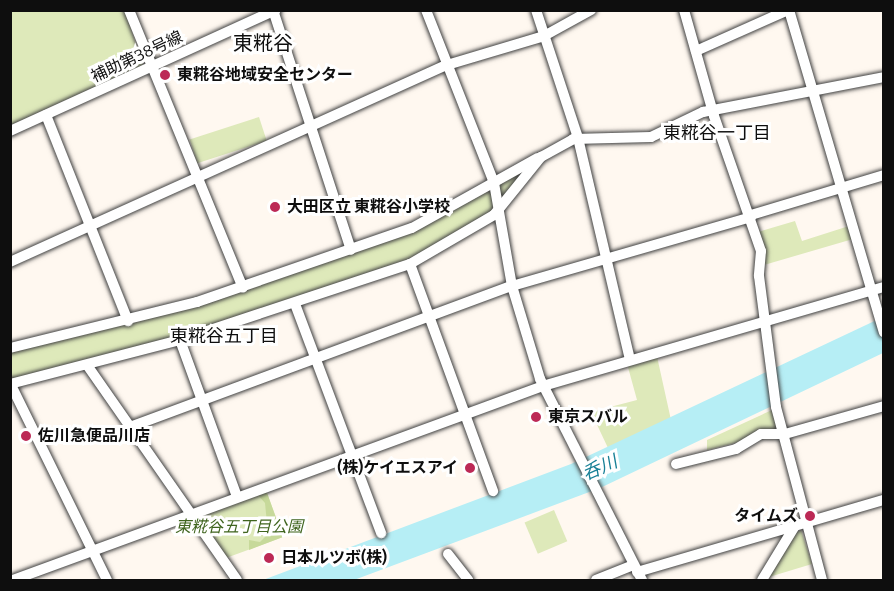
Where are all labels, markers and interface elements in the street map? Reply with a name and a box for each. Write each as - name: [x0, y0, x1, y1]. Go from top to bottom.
- street label: 補助第38号線: [88, 27, 186, 87]
- district label: 東糀谷: [233, 31, 293, 55]
- place label: 東糀谷地域安全センター: [177, 65, 353, 85]
- marker: 東糀谷地域安全センター: [158, 68, 172, 82]
- district label: 東糀谷一丁目: [663, 122, 771, 144]
- place label: 大田区立 東糀谷小学校: [287, 197, 450, 217]
- marker: 大田区立 東糀谷小学校: [268, 200, 282, 214]
- district label: 東糀谷五丁目: [170, 325, 278, 347]
- place label: 東京スバル: [548, 407, 628, 427]
- marker: 東京スバル: [529, 410, 543, 424]
- place label: 佐川急便品川店: [38, 426, 150, 446]
- marker: 佐川急便品川店: [19, 429, 33, 443]
- water label: 呑川: [579, 451, 621, 485]
- place label: (株)ケイエスアイ: [336, 458, 458, 478]
- marker: (株)ケイエスアイ: [463, 461, 477, 475]
- place label: タイムズ: [734, 506, 798, 526]
- marker: タイムズ: [803, 509, 817, 523]
- park label: 東糀谷五丁目公園: [175, 517, 303, 537]
- place label: 日本ルツボ(株): [281, 548, 387, 568]
- marker: 日本ルツボ(株): [262, 551, 276, 565]

